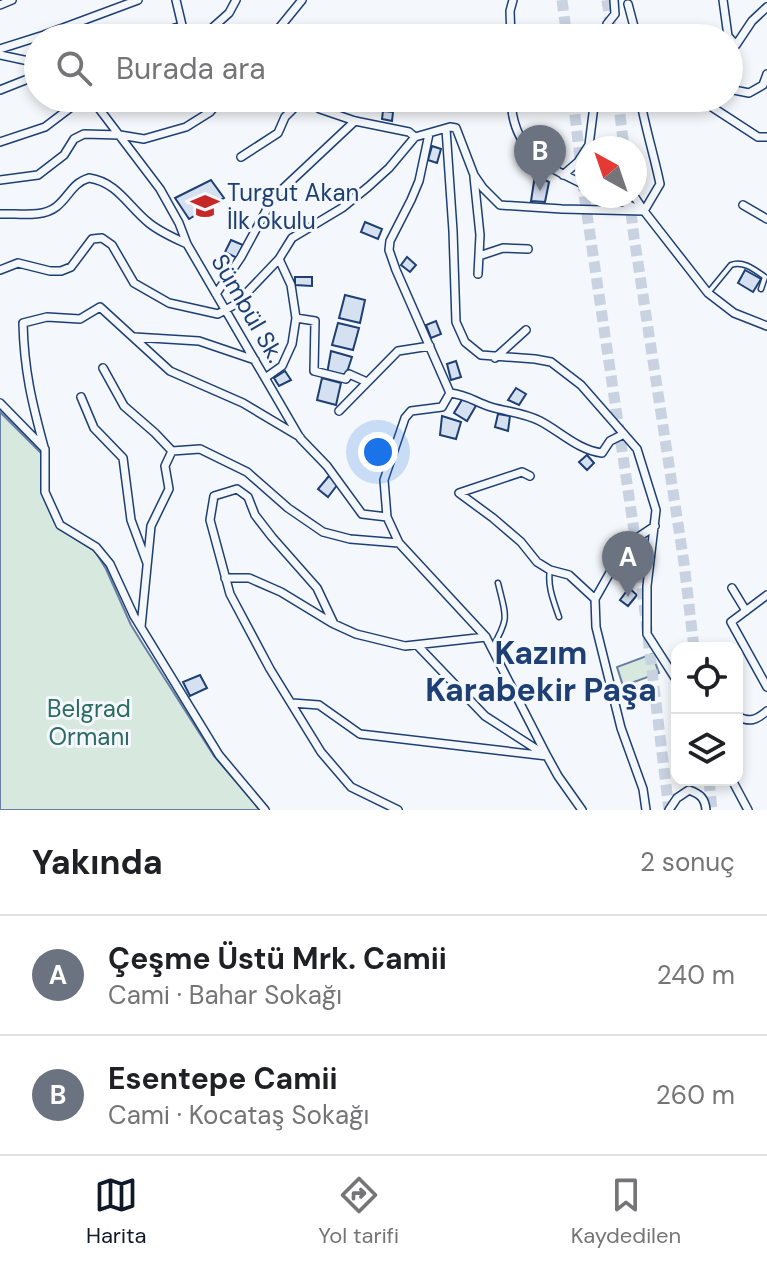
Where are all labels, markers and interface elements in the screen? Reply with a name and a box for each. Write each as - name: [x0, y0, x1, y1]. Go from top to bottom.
- search box: [24, 24, 743, 112]
- icon: search: [52, 46, 96, 90]
- text: Burada ara: [116, 49, 266, 88]
- pin: B: [514, 125, 566, 191]
- north arrow: [575, 136, 647, 208]
- place label: Turgut Akan İlk okulu: [227, 177, 359, 236]
- school or university icon: Turgut Akan İlk okulu: [190, 191, 220, 221]
- street label: Sümbül Sk.: [204, 248, 292, 368]
- your location: [358, 432, 398, 472]
- pin: A: [602, 531, 654, 597]
- district label: Kazım Karabekir Paşa: [425, 632, 657, 711]
- map controls: [671, 642, 743, 786]
- button: locate: [671, 642, 743, 714]
- park label: Belgrad Ormanı: [47, 693, 131, 752]
- button: layers: [671, 714, 743, 786]
- text: Yakında: [32, 840, 163, 885]
- text: 2 sonuç: [640, 845, 735, 879]
- text: Çeşme Üstü Mrk. Camii: [108, 939, 447, 978]
- text: A: [49, 958, 67, 992]
- text: 240 m: [657, 958, 735, 992]
- text: Cami · Bahar Sokağı: [108, 978, 342, 1012]
- text: Esentepe Camii: [108, 1059, 337, 1098]
- text: B: [50, 1078, 66, 1112]
- text: 260 m: [656, 1078, 735, 1112]
- text: Cami · Kocataş Sokağı: [108, 1098, 369, 1132]
- tab: Harita: [86, 1173, 147, 1250]
- tab: Yol tarifi: [318, 1173, 399, 1250]
- tab: Kaydedilen: [571, 1173, 681, 1250]

